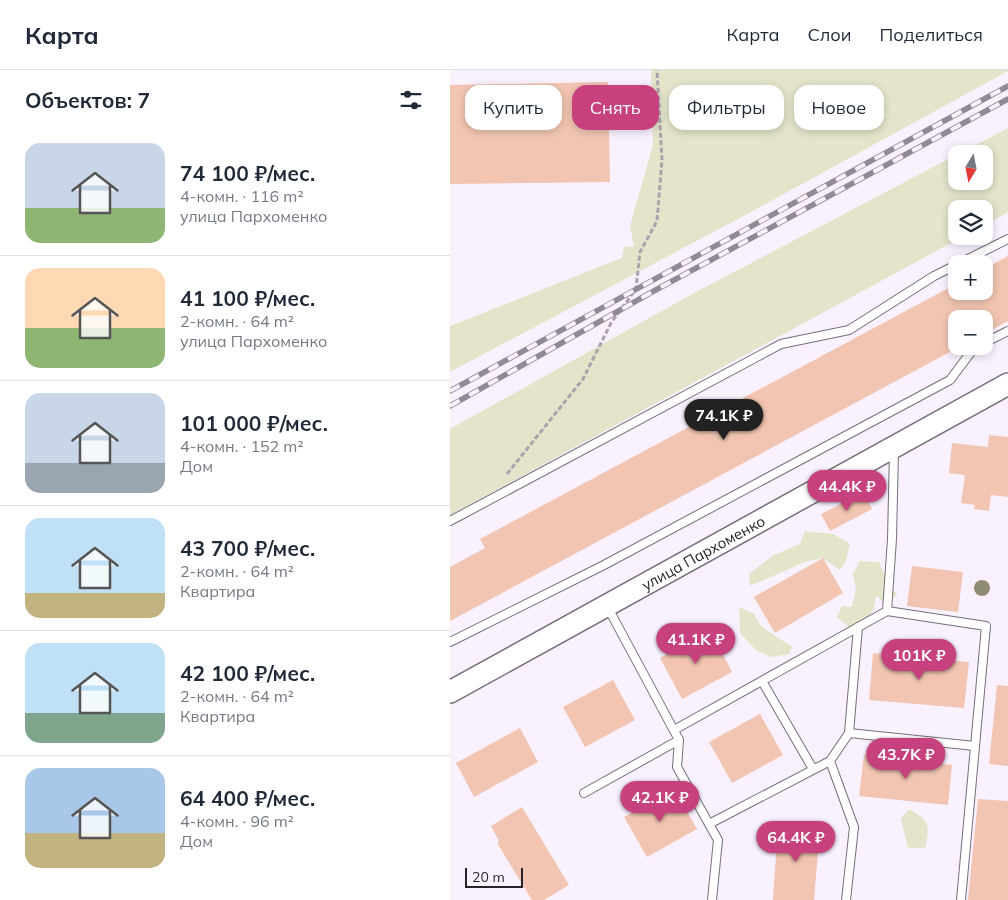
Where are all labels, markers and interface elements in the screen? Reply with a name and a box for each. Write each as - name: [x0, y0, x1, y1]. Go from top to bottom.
- text: Карта: [25, 20, 99, 50]
- text: Карта: [727, 23, 779, 46]
- text: Слои: [807, 23, 852, 46]
- text: Поделиться: [880, 23, 983, 46]
- chip: Купить: [465, 85, 562, 130]
- chip: Снять: [572, 85, 659, 130]
- chip: Фильтры: [669, 85, 784, 130]
- chip: Новое: [794, 85, 884, 130]
- icon: filters: [397, 86, 425, 114]
- text: Объектов: 7: [25, 87, 150, 113]
- north arrow: [948, 145, 992, 190]
- map controls: [948, 145, 993, 355]
- text: 74 100 ₽/мес.: [180, 160, 315, 186]
- icon: home: [65, 163, 125, 223]
- text: 4-комн. · 116 m²: [180, 186, 304, 206]
- button: layers: [948, 200, 993, 245]
- text: улица Пархоменко: [180, 206, 327, 226]
- button: +: [948, 255, 993, 300]
- text: 41 100 ₽/мес.: [180, 285, 315, 311]
- icon: home: [65, 288, 125, 348]
- button: −: [948, 310, 993, 355]
- text: 2-комн. · 64 m²: [180, 311, 294, 331]
- text: улица Пархоменко: [180, 331, 327, 351]
- pin: 74.1K ₽: [678, 398, 770, 441]
- text: 74.1K ₽: [695, 405, 753, 425]
- text: 101 000 ₽/мес.: [180, 410, 328, 436]
- icon: home: [65, 413, 125, 473]
- text: 4-комн. · 152 m²: [180, 436, 304, 456]
- text: Дом: [180, 456, 213, 476]
- pin: 44.4K ₽: [801, 470, 893, 512]
- text: 44.4K ₽: [818, 476, 876, 496]
- street label: улица Пархоменко: [638, 511, 768, 594]
- text: 43 700 ₽/мес.: [180, 535, 315, 561]
- icon: home: [65, 538, 125, 598]
- text: 2-комн. · 64 m²: [180, 561, 294, 581]
- text: Квартира: [180, 581, 255, 601]
- pin: 41.1K ₽: [650, 622, 742, 665]
- text: 41.1K ₽: [667, 629, 725, 649]
- pin: 101K ₽: [878, 638, 960, 681]
- text: 101K ₽: [892, 645, 946, 665]
- text: 42 100 ₽/мес.: [180, 660, 315, 686]
- icon: home: [65, 663, 125, 723]
- text: 2-комн. · 64 m²: [180, 686, 294, 706]
- text: Квартира: [180, 706, 255, 726]
- pin: 43.7K ₽: [860, 738, 952, 780]
- text: 43.7K ₽: [877, 744, 935, 764]
- pin: 42.1K ₽: [614, 780, 706, 823]
- text: 64 400 ₽/мес.: [180, 785, 315, 811]
- text: 42.1K ₽: [631, 787, 689, 807]
- icon: home: [65, 788, 125, 848]
- text: 4-комн. · 96 m²: [180, 811, 294, 831]
- pin: 64.4K ₽: [750, 820, 842, 863]
- text: 64.4K ₽: [767, 827, 825, 847]
- text: Дом: [180, 831, 213, 851]
- scale bar: [465, 865, 522, 888]
- text: 20 m: [472, 868, 505, 886]

